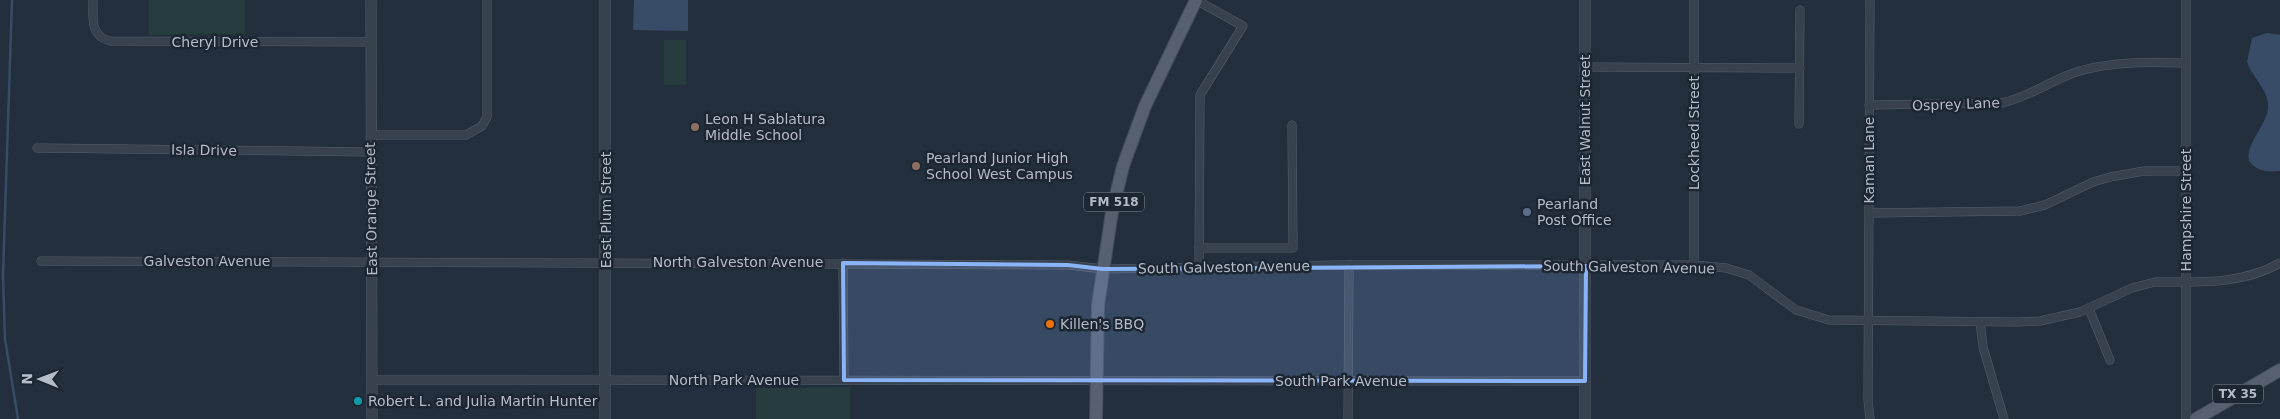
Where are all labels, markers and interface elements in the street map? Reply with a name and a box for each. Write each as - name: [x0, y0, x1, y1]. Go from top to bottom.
- street label: Cheryl Drive: [172, 34, 258, 50]
- street label: East Walnut Street: [1577, 54, 1593, 185]
- street label: Lockheed Street: [1686, 76, 1702, 190]
- street label: Osprey Lane: [1912, 94, 2000, 114]
- place label: Leon H Sablatura Middle School: [705, 111, 826, 143]
- street label: Kaman Lane: [1861, 117, 1877, 203]
- marker: Leon H Sablatura Middle School: [689, 121, 701, 133]
- street label: Isla Drive: [171, 141, 237, 159]
- street label: East Orange Street: [362, 142, 380, 276]
- street label: Hampshire Street: [2178, 148, 2194, 271]
- place label: Pearland Junior High School West Campus: [926, 150, 1073, 182]
- street label: East Plum Street: [598, 151, 614, 268]
- marker: Pearland Junior High School West Campus: [910, 160, 922, 172]
- road number: FM 518: [1084, 192, 1144, 212]
- place label: Pearland Post Office: [1537, 196, 1612, 228]
- marker: Pearland Post Office: [1521, 206, 1533, 218]
- street label: Galveston Avenue: [144, 253, 270, 269]
- street label: North Galveston Avenue: [653, 254, 823, 270]
- street label: South Galveston Avenue: [1138, 257, 1310, 277]
- street label: South Galveston Avenue: [1543, 257, 1715, 277]
- place label: Killen's BBQ: [1060, 316, 1144, 332]
- marker: Killen's BBQ: [1044, 318, 1056, 330]
- north arrow: [15, 354, 65, 404]
- street label: North Park Avenue: [669, 372, 799, 388]
- text: N: [19, 373, 35, 385]
- street label: South Park Avenue: [1275, 373, 1407, 389]
- road number: TX 35: [2213, 384, 2263, 404]
- place label: Robert L. and Julia Martin Hunter: [368, 393, 598, 409]
- marker: Robert L. and Julia Martin Hunter: [352, 395, 364, 407]

